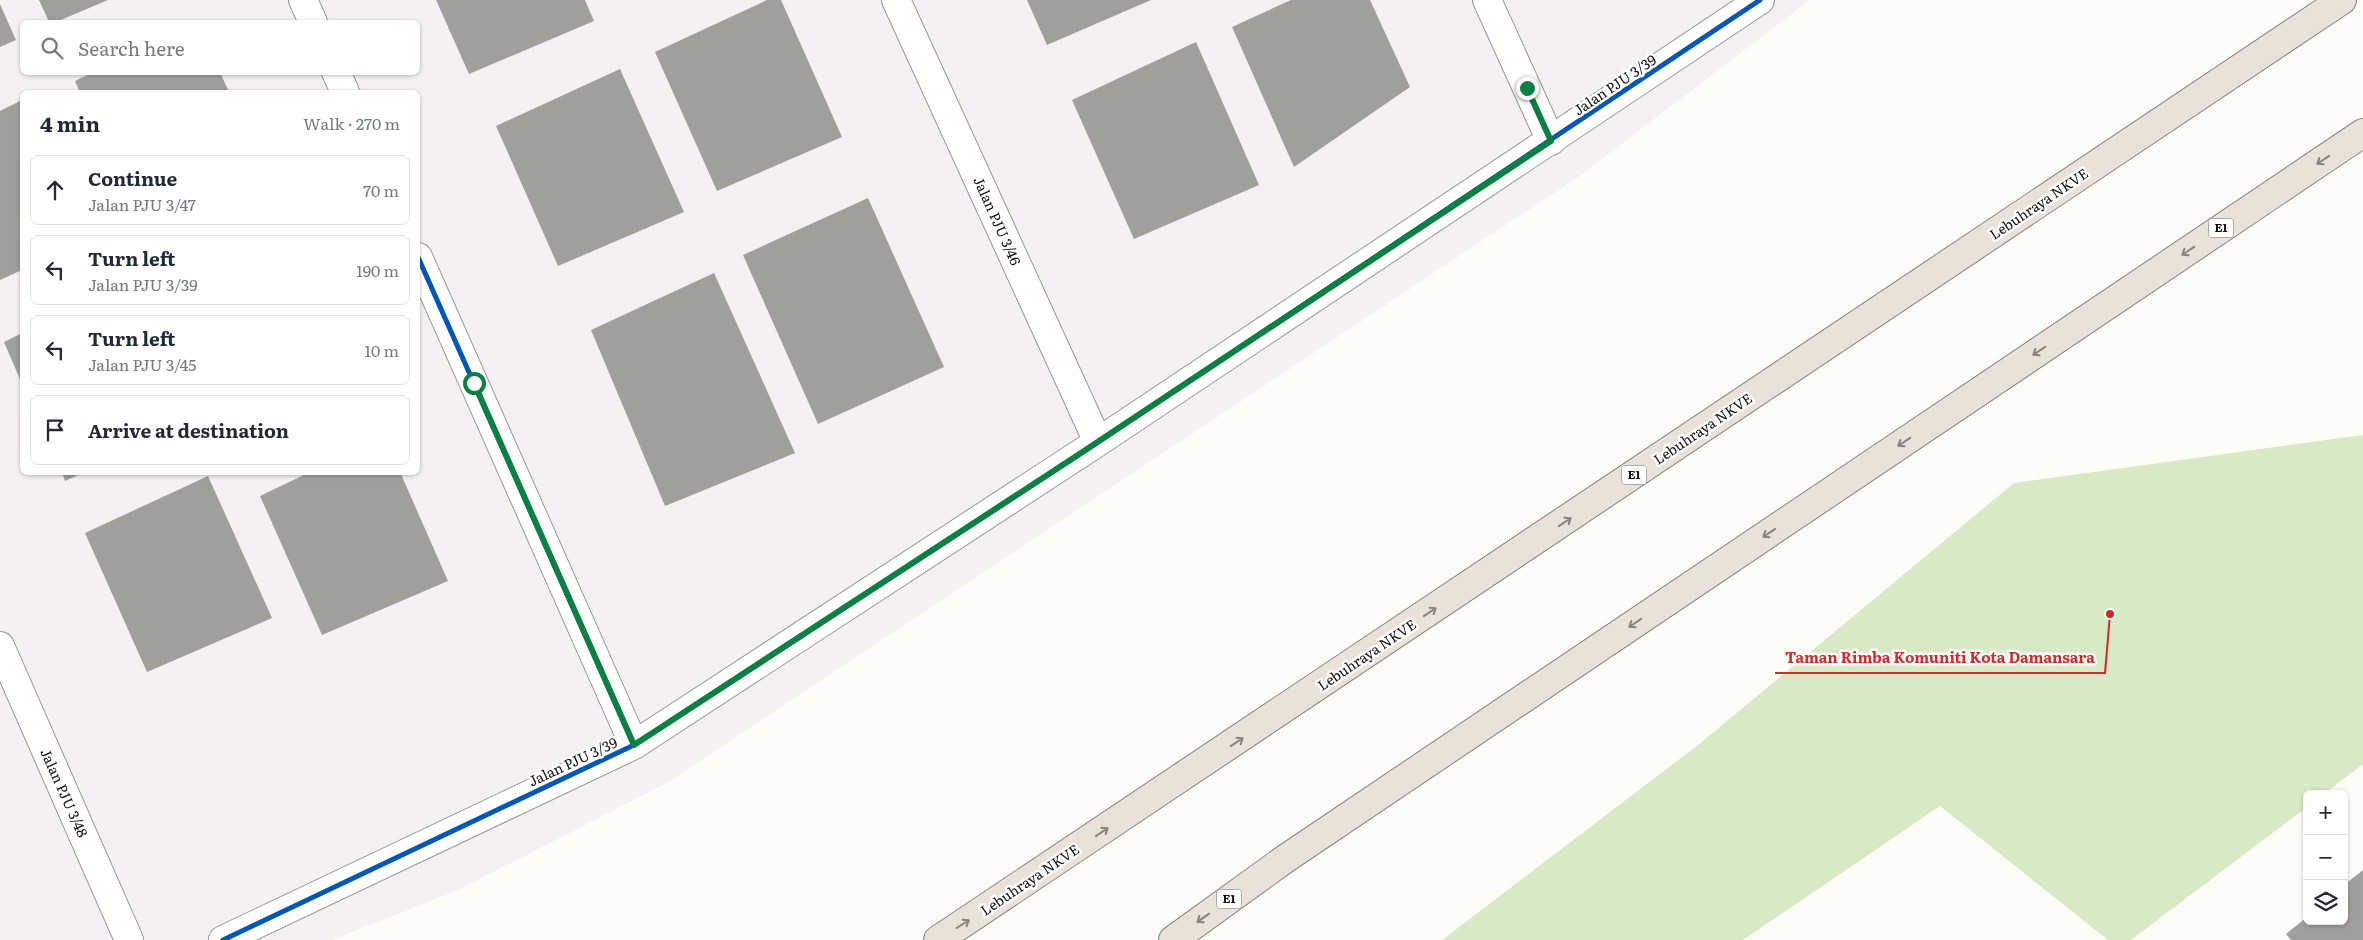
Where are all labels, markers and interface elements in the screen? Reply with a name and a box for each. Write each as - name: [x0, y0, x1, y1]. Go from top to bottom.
- search box: [20, 20, 420, 75]
- icon: search: [38, 34, 66, 62]
- text: Search here: [78, 34, 185, 62]
- street label: Jalan PJU 3/39: [1569, 49, 1660, 119]
- route end: [1516, 77, 1539, 100]
- text: 4 min: [40, 107, 100, 138]
- text: Walk · 270 m: [303, 111, 400, 135]
- one-way arrow: [2316, 155, 2330, 165]
- street label: Lebuhraya NKVE: [1985, 163, 2092, 244]
- text: Continue: [88, 164, 177, 192]
- street label: Jalan PJU 3/46: [969, 173, 1027, 269]
- icon: ahead: [41, 176, 69, 204]
- text: 70 m: [363, 178, 399, 202]
- text: Jalan PJU 3/47: [88, 192, 196, 216]
- road number: E1: [2208, 218, 2234, 238]
- text: Turn left: [88, 244, 175, 272]
- one-way arrow: [2181, 246, 2195, 256]
- icon: left: [41, 256, 69, 284]
- text: 190 m: [356, 258, 399, 282]
- text: Jalan PJU 3/39: [88, 272, 198, 296]
- text: Turn left: [88, 324, 175, 352]
- icon: left: [41, 336, 69, 364]
- text: 10 m: [365, 338, 399, 362]
- one-way arrow: [2032, 346, 2046, 356]
- text: Jalan PJU 3/45: [88, 352, 196, 376]
- route start: [463, 372, 486, 395]
- street label: Lebuhraya NKVE: [1649, 388, 1756, 469]
- icon: arrive: [41, 416, 69, 444]
- text: Arrive at destination: [88, 416, 289, 444]
- one-way arrow: [1897, 437, 1911, 447]
- road number: E1: [1622, 466, 1646, 484]
- one-way arrow: [1558, 517, 1572, 527]
- one-way arrow: [1763, 528, 1777, 538]
- one-way arrow: [1423, 607, 1437, 617]
- street label: Lebuhraya NKVE: [1313, 614, 1420, 695]
- one-way arrow: [1628, 618, 1642, 628]
- callout: Taman Rimba Komuniti Kota Damansara: [1775, 643, 2105, 673]
- text: Taman Rimba Komuniti Kota Damansara: [1785, 645, 2095, 668]
- street label: Jalan PJU 3/39: [525, 732, 620, 790]
- one-way arrow: [1230, 736, 1244, 747]
- street label: Jalan PJU 3/48: [36, 745, 94, 840]
- map controls: [2303, 790, 2348, 925]
- button: +: [2303, 790, 2348, 835]
- one-way arrow: [1095, 827, 1109, 837]
- button: −: [2303, 835, 2348, 880]
- street label: Lebuhraya NKVE: [976, 839, 1083, 920]
- button: layers: [2303, 880, 2348, 925]
- road number: E1: [1216, 890, 1242, 909]
- one-way arrow: [1196, 913, 1210, 923]
- one-way arrow: [956, 919, 970, 929]

